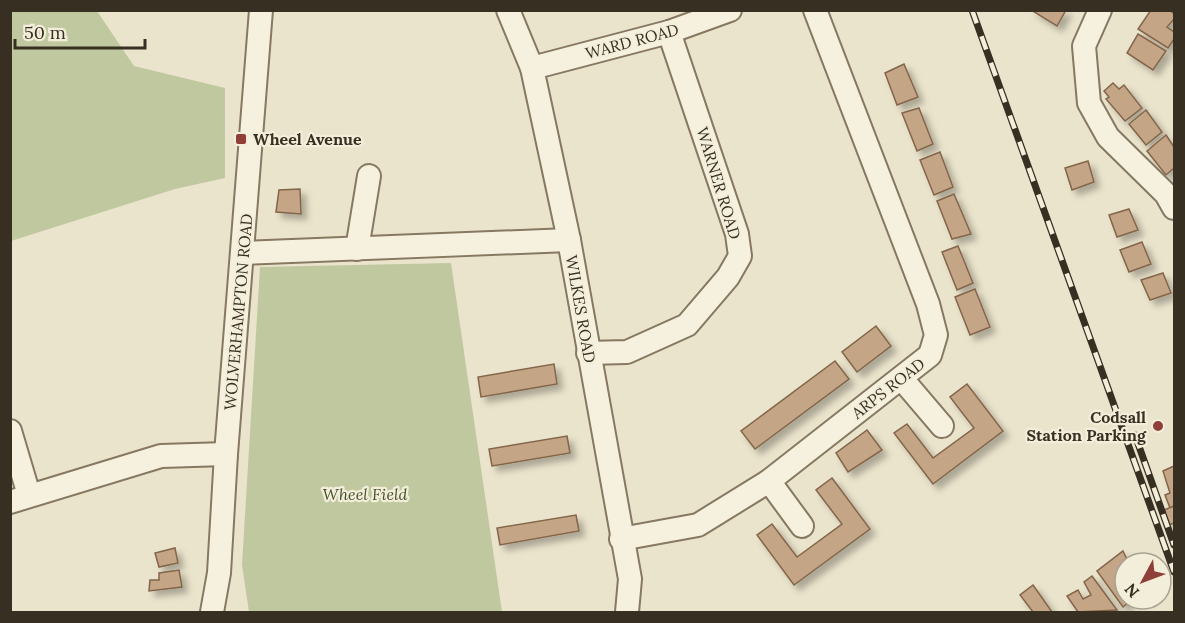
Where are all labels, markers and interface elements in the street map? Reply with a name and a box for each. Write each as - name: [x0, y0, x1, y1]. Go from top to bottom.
- scale bar: [15, 12, 146, 50]
- street label: WARD ROAD: [583, 19, 681, 63]
- text: 50 m: [24, 21, 66, 44]
- street label: WARNER ROAD: [692, 125, 746, 242]
- place label: Wheel Avenue: [253, 129, 362, 149]
- marker: Wheel Avenue: [234, 132, 248, 146]
- street label: WOLVERHAMPTON ROAD: [219, 213, 257, 411]
- street label: WILKES ROAD: [562, 254, 600, 365]
- street label: ARPS ROAD: [847, 353, 929, 423]
- place label: Codsall Station Parking: [1026, 407, 1147, 445]
- marker: Codsall Station Parking: [1151, 419, 1165, 433]
- park label: Wheel Field: [323, 484, 408, 504]
- north arrow: [1113, 551, 1173, 611]
- text: N: [1120, 580, 1143, 602]

